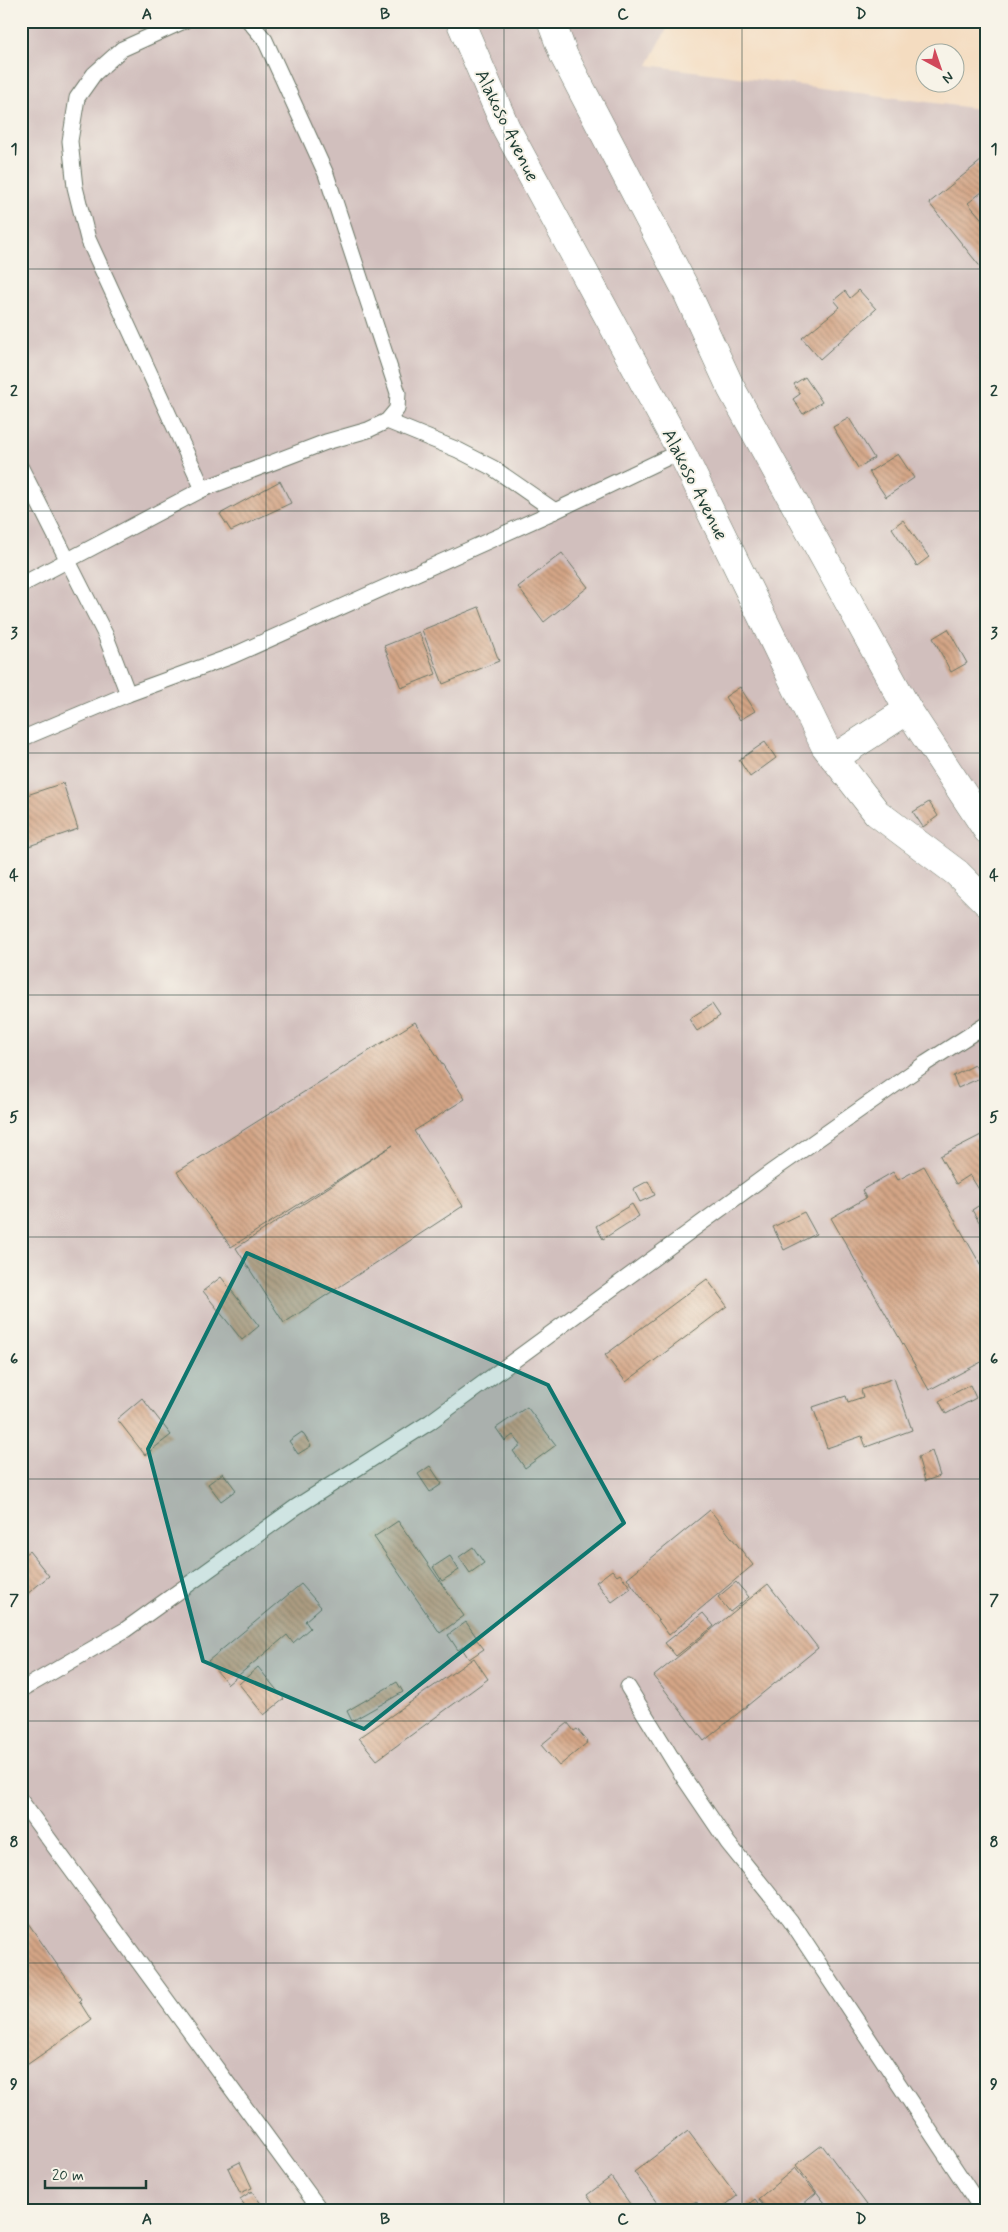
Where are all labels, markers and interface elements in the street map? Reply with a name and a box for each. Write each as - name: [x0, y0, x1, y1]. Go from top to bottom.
- text: A: [142, 4, 152, 25]
- text: B: [380, 4, 390, 25]
- text: C: [617, 4, 629, 25]
- text: D: [855, 4, 867, 25]
- north arrow: [916, 42, 966, 92]
- street label: Alakoso Avenue: [469, 65, 545, 186]
- text: N: [938, 67, 957, 87]
- text: 1: [10, 139, 18, 160]
- text: 1: [990, 139, 998, 160]
- text: 2: [10, 381, 18, 402]
- text: 2: [990, 381, 998, 402]
- street label: Alakoso Avenue: [656, 425, 733, 545]
- text: 3: [10, 623, 18, 644]
- text: 3: [990, 623, 998, 644]
- text: 4: [9, 865, 19, 886]
- text: 4: [989, 865, 999, 886]
- text: 5: [9, 1107, 19, 1128]
- text: 5: [989, 1107, 999, 1128]
- text: 6: [10, 1349, 18, 1370]
- text: 6: [990, 1349, 998, 1370]
- text: 7: [9, 1590, 19, 1611]
- text: 7: [989, 1590, 999, 1611]
- text: 8: [9, 1832, 19, 1853]
- text: 8: [989, 1832, 999, 1853]
- text: 9: [10, 2074, 18, 2095]
- text: 9: [990, 2074, 998, 2095]
- scale bar: [45, 2157, 146, 2189]
- text: 20 m: [52, 2166, 84, 2186]
- text: A: [142, 2209, 152, 2230]
- text: B: [380, 2209, 390, 2230]
- text: C: [617, 2209, 629, 2230]
- text: D: [855, 2209, 867, 2230]

